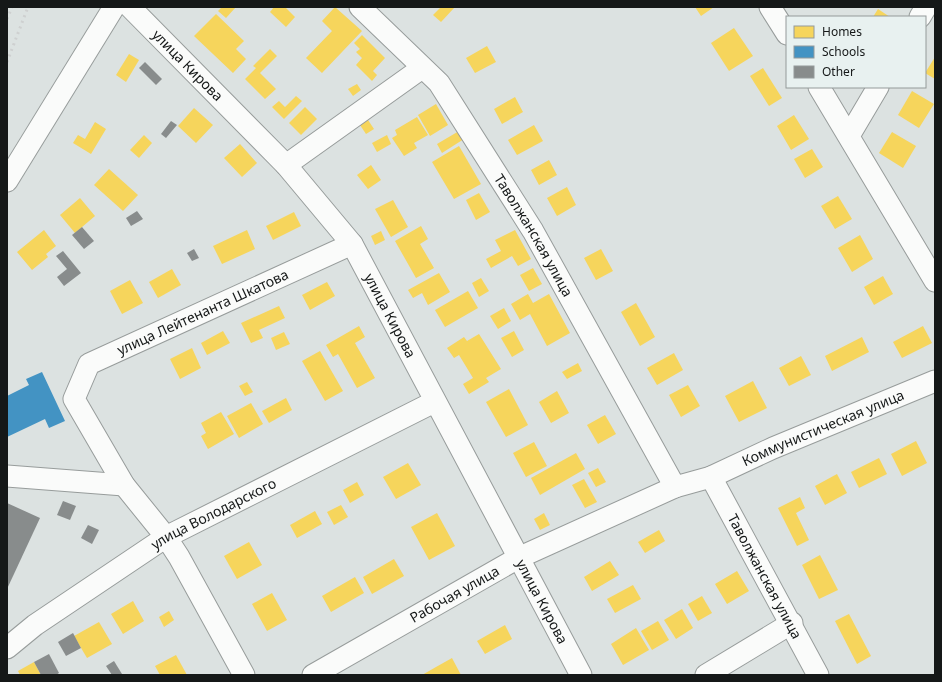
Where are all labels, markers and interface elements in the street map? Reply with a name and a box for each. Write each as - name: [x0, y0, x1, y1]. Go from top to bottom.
- legend: [786, 16, 926, 88]
- text: Homes: [822, 23, 862, 40]
- street label: улица Кирова: [148, 25, 228, 105]
- text: Schools: [822, 43, 865, 60]
- text: Other: [822, 63, 855, 80]
- street label: Таволжанская улица: [490, 170, 578, 300]
- street label: улица Лейтенанта Шкатова: [114, 264, 291, 359]
- street label: улица Кирова: [360, 270, 421, 361]
- street label: Коммунистическая улица: [739, 385, 907, 470]
- street label: улица Володарского: [147, 473, 279, 554]
- street label: Таволжанская улица: [724, 510, 807, 642]
- street label: улица Кирова: [512, 556, 573, 647]
- street label: Рабочая улица: [406, 561, 502, 627]

